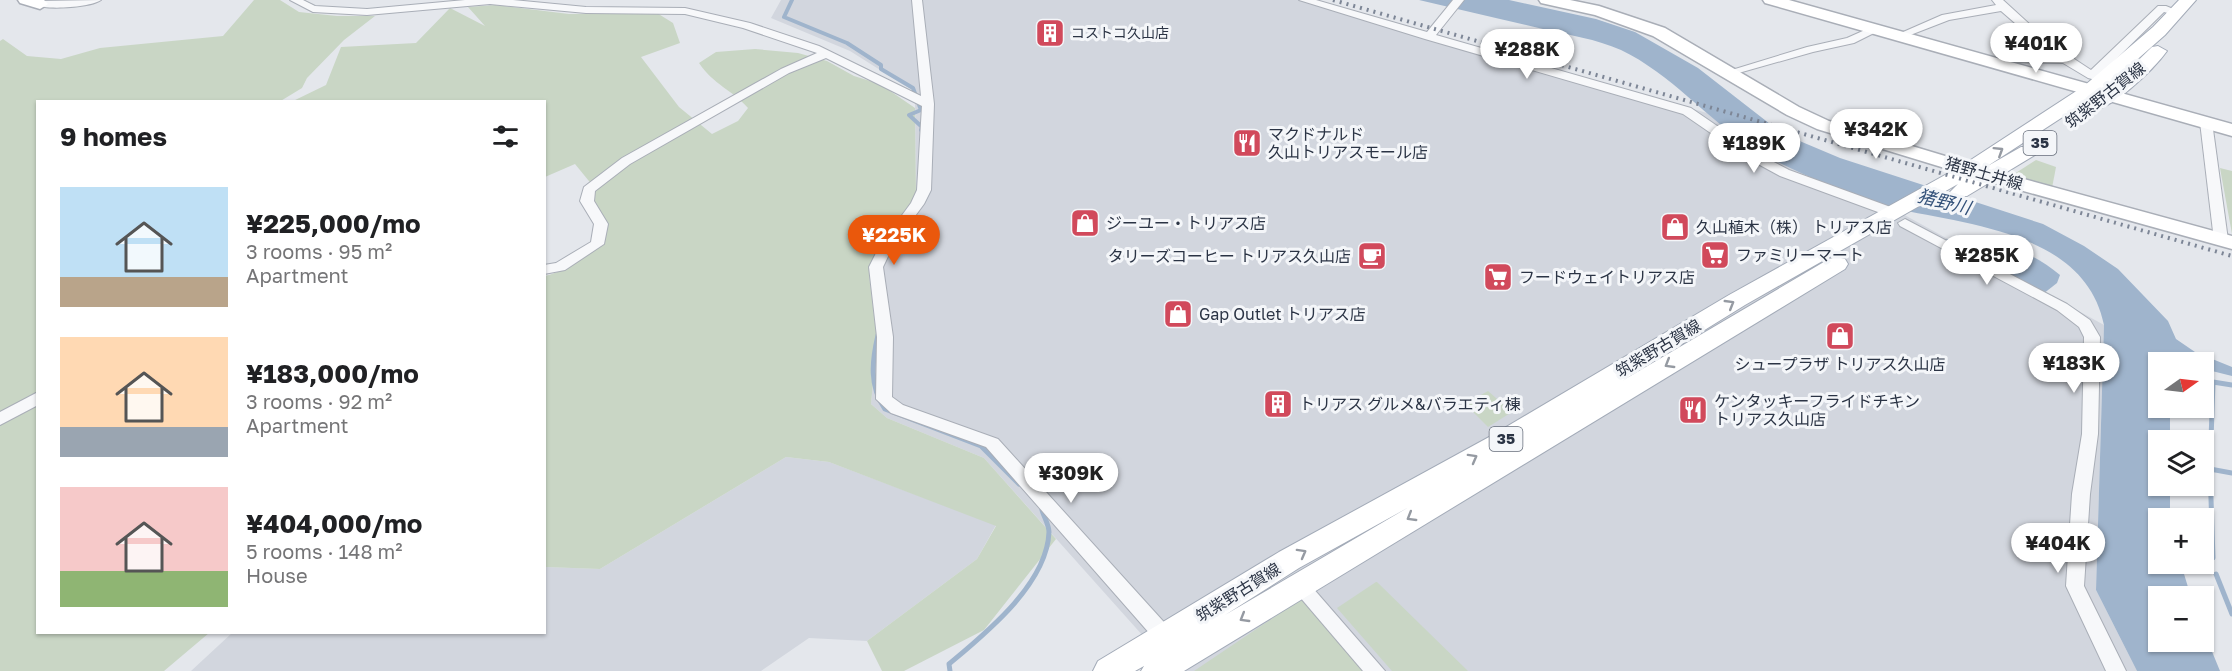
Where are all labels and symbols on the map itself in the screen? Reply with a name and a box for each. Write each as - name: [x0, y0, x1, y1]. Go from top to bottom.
- building icon: コストコ久山店: [1034, 17, 1066, 49]
- pin: ¥401K: [1994, 23, 2078, 74]
- place label: コストコ久山店: [1071, 24, 1169, 41]
- pin: ¥288K: [1485, 29, 1569, 80]
- street label: 筑紫野古賀線: [2061, 58, 2149, 132]
- pin: ¥342K: [1834, 109, 1918, 160]
- pin: ¥189K: [1712, 123, 1796, 174]
- place label: マクドナルド 久山トリアスモール店: [1268, 124, 1428, 162]
- restaurant icon: マクドナルド 久山トリアスモール店: [1231, 127, 1263, 159]
- road number: 35: [2024, 131, 2056, 155]
- one-way arrow: [1993, 146, 2003, 158]
- street label: 猪野土井線: [1943, 152, 2025, 194]
- water label: 猪野川: [1915, 184, 1975, 219]
- shop icon: ジーユー・トリアス店: [1069, 207, 1101, 239]
- shop icon: 久山植木（株） トリアス店: [1659, 211, 1691, 243]
- place label: ジーユー・トリアス店: [1106, 213, 1266, 233]
- pin: ¥225K: [852, 215, 936, 266]
- place label: 久山植木（株） トリアス店: [1696, 217, 1892, 237]
- pin: ¥285K: [1945, 235, 2029, 286]
- supermarket icon: ファミリーマート: [1699, 239, 1731, 271]
- cafe icon: タリーズコーヒー トリアス久山店: [1356, 240, 1388, 272]
- place label: ファミリーマート: [1736, 245, 1864, 265]
- place label: タリーズコーヒー トリアス久山店: [1108, 246, 1351, 266]
- supermarket icon: フードウェイトリアス店: [1482, 261, 1514, 293]
- place label: フードウェイトリアス店: [1519, 267, 1695, 287]
- shop icon: Gap Outlet トリアス店: [1162, 298, 1194, 330]
- one-way arrow: [1724, 300, 1734, 312]
- place label: Gap Outlet トリアス店: [1199, 304, 1366, 324]
- street label: 筑紫野古賀線: [1612, 315, 1704, 381]
- shop icon: シュープラザ トリアス久山店: [1824, 320, 1856, 352]
- pin: ¥183K: [2032, 343, 2116, 394]
- north arrow: [2148, 352, 2214, 418]
- place label: シュープラザ トリアス久山店: [1734, 354, 1946, 374]
- one-way arrow: [1665, 357, 1675, 369]
- building icon: トリアス グルメ&バラエティ棟: [1262, 388, 1294, 420]
- place label: ケンタッキーフライドチキン トリアス久山店: [1714, 391, 1920, 429]
- place label: トリアス グルメ&バラエティ棟: [1299, 394, 1521, 414]
- restaurant icon: ケンタッキーフライドチキン トリアス久山店: [1677, 394, 1709, 426]
- road number: 35: [1490, 427, 1522, 451]
- pin: ¥309K: [1029, 453, 1113, 504]
- one-way arrow: [1466, 454, 1477, 465]
- one-way arrow: [1407, 510, 1417, 522]
- pin: ¥404K: [2016, 523, 2100, 574]
- one-way arrow: [1296, 549, 1306, 560]
- street label: 筑紫野古賀線: [1192, 558, 1284, 626]
- one-way arrow: [1240, 610, 1250, 622]

